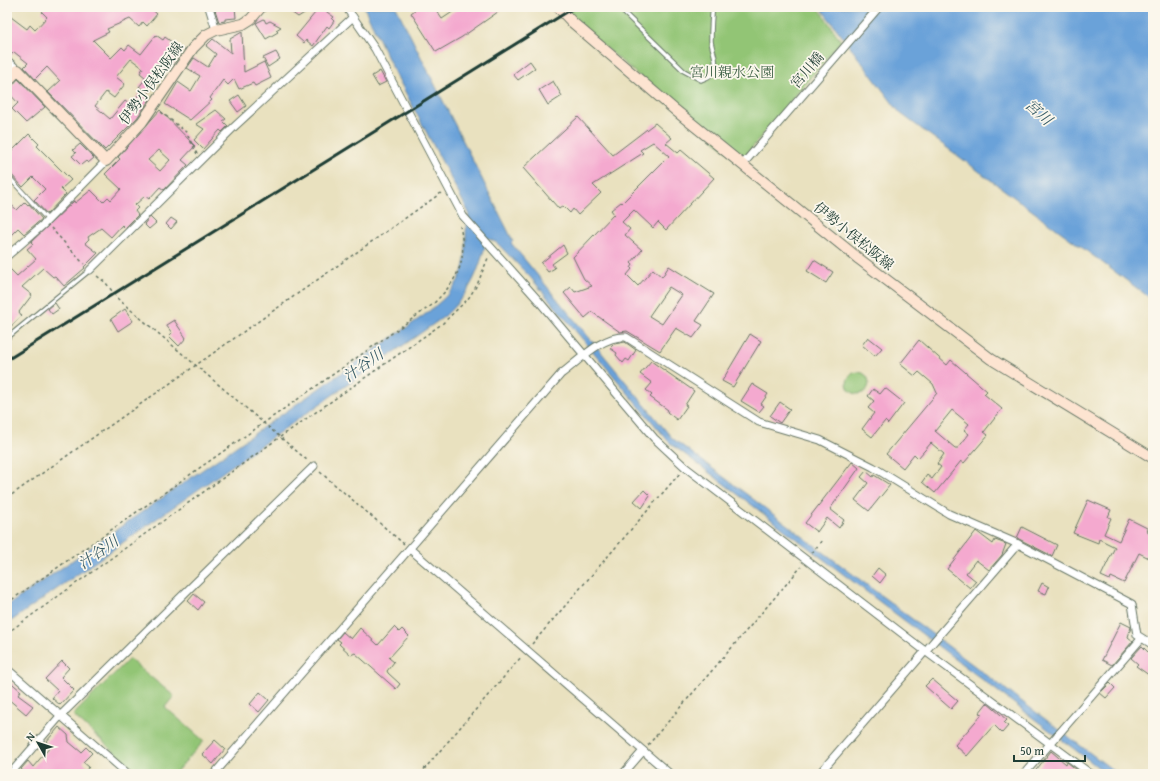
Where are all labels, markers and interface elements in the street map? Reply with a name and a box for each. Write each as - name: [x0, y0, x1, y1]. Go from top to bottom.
- street label: 伊勢小俣松阪線: [114, 37, 188, 129]
- street label: 宮川橋: [786, 48, 828, 92]
- park label: 宮川親水公園: [690, 62, 774, 82]
- water label: 宮川: [1021, 94, 1059, 131]
- street label: 伊勢小俣松阪線: [810, 197, 898, 275]
- water label: 汁谷川: [339, 342, 389, 387]
- water label: 汁谷川: [74, 529, 124, 574]
- north arrow: [18, 723, 58, 763]
- text: N: [22, 728, 39, 745]
- scale bar: [1014, 737, 1085, 763]
- text: 50 m: [1020, 742, 1044, 759]

